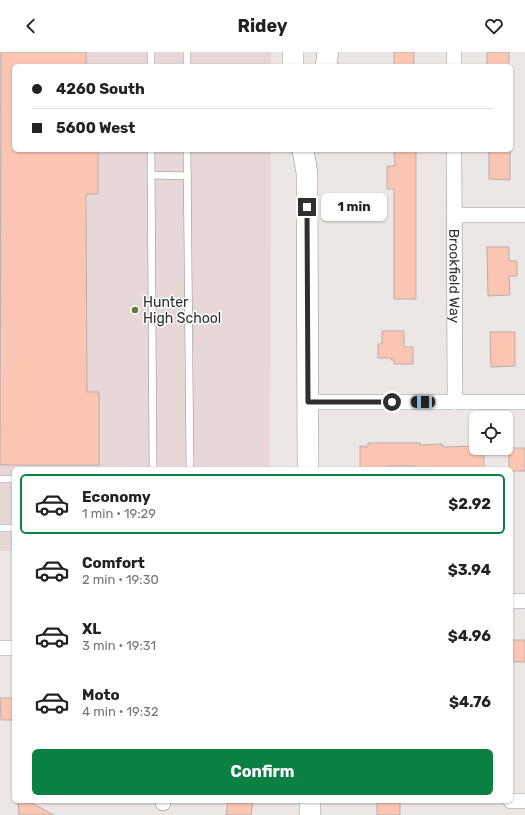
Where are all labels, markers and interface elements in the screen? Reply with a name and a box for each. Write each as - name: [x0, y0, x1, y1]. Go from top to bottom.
- icon: back: [20, 15, 42, 37]
- text: Ridey: [238, 15, 287, 37]
- icon: heart: [483, 15, 505, 37]
- text: 4260 South: [56, 80, 145, 98]
- text: 5600 West: [56, 119, 135, 137]
- callout: 1 min: [321, 193, 387, 221]
- route end: [298, 198, 316, 216]
- text: 1 min: [337, 199, 371, 214]
- street label: Brookfield Way: [446, 229, 463, 324]
- place label: Hunter High School: [143, 294, 221, 327]
- marker: Hunter High School: [130, 305, 140, 315]
- route start: [383, 393, 401, 411]
- car: [411, 396, 435, 408]
- map controls: [469, 411, 513, 455]
- button: locate: [469, 411, 513, 455]
- icon: car: [34, 486, 70, 522]
- text: Economy: [82, 488, 151, 506]
- text: $2.92: [448, 495, 491, 513]
- text: 1 min · 19:29: [82, 506, 156, 521]
- icon: car: [34, 552, 70, 588]
- text: Comfort: [82, 554, 145, 572]
- text: $3.94: [448, 561, 491, 579]
- text: 2 min · 19:30: [82, 572, 159, 587]
- icon: car: [34, 618, 70, 654]
- text: XL: [82, 620, 101, 638]
- text: $4.96: [448, 627, 491, 645]
- text: 3 min · 19:31: [82, 638, 156, 653]
- icon: car: [34, 684, 70, 720]
- text: Moto: [82, 686, 120, 704]
- text: $4.76: [449, 693, 491, 711]
- text: 4 min · 19:32: [82, 704, 159, 719]
- button: Confirm: [32, 749, 493, 795]

